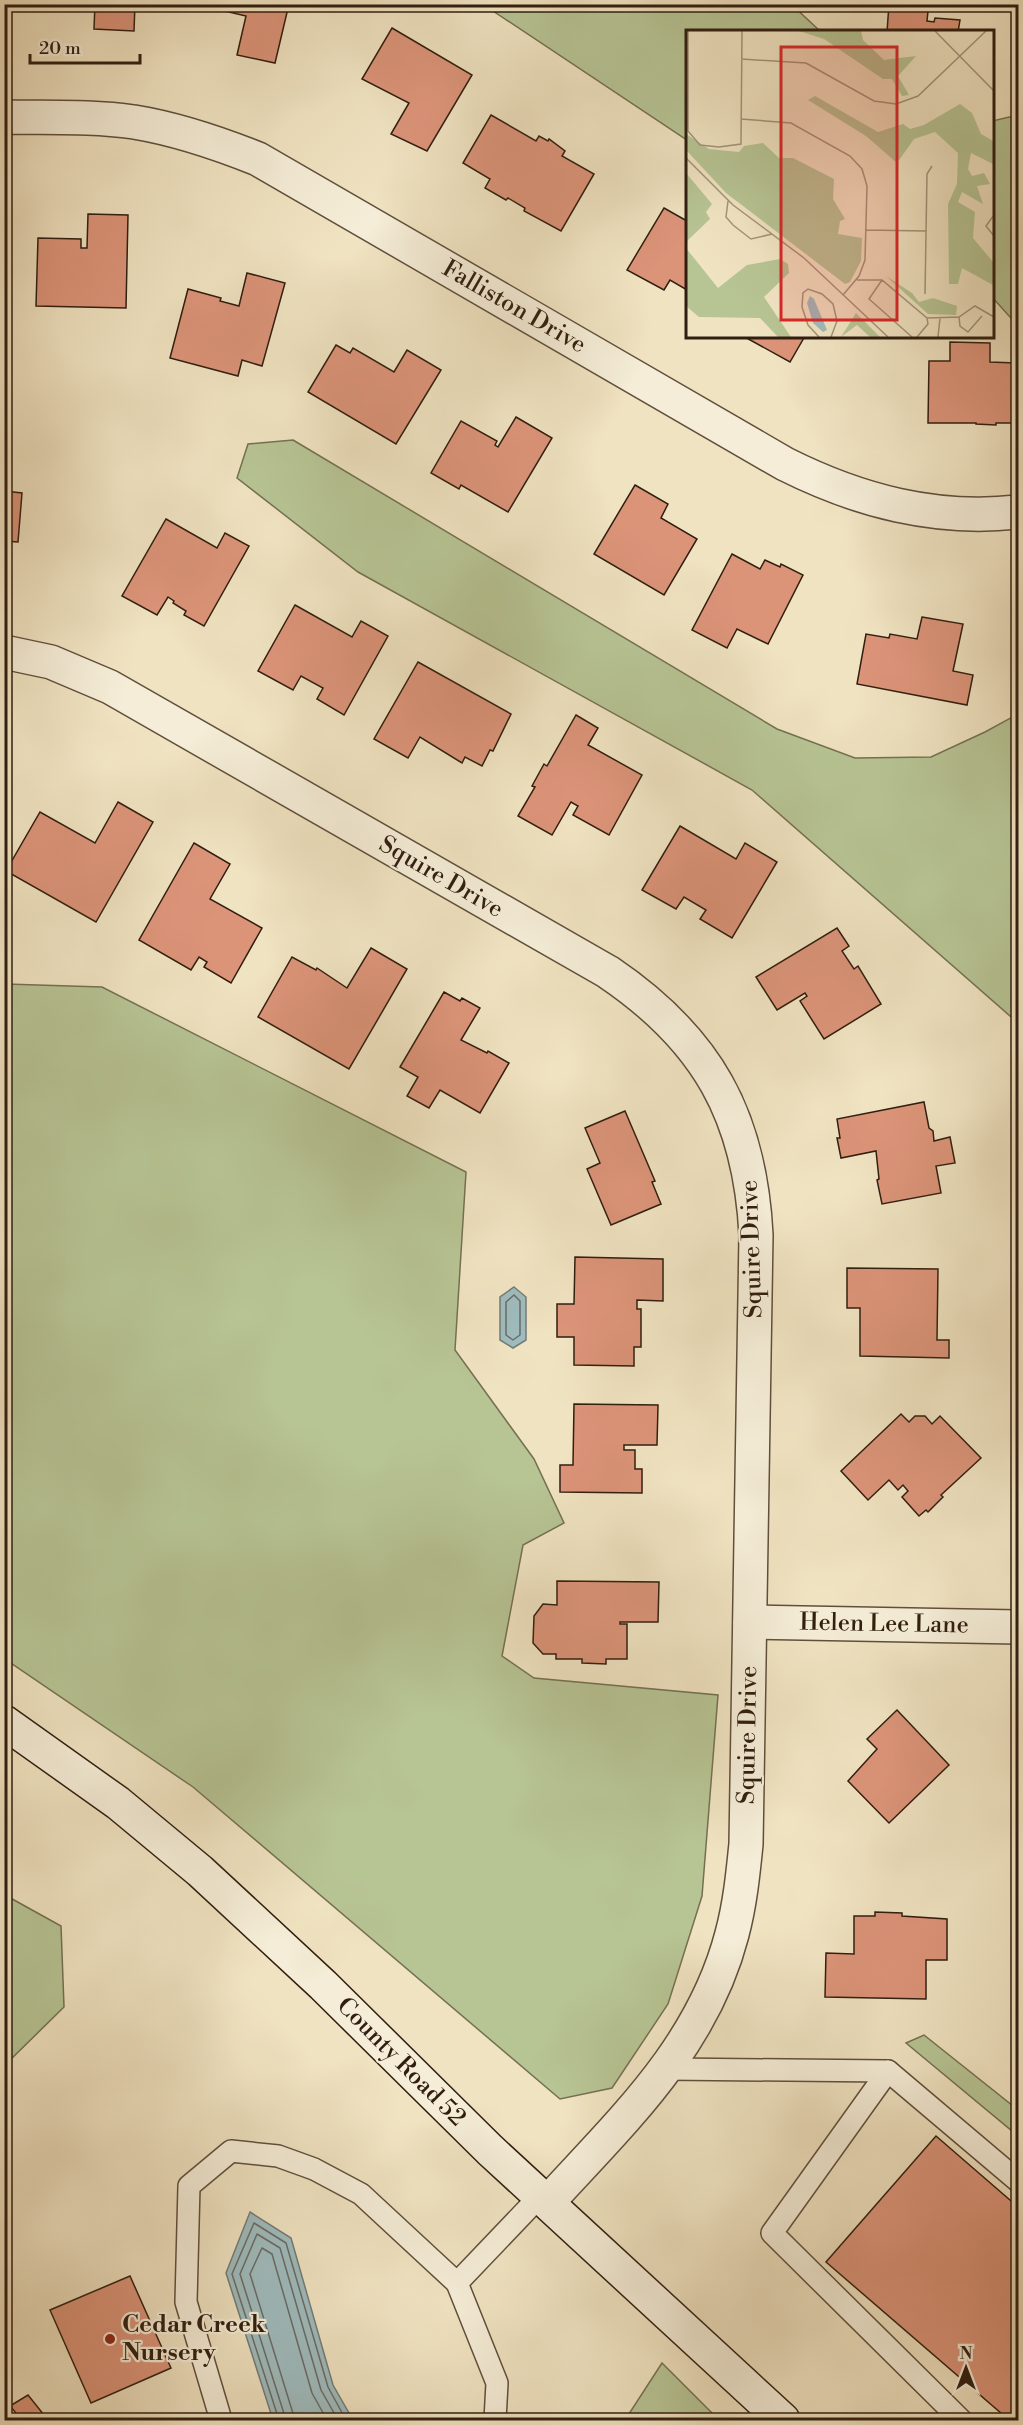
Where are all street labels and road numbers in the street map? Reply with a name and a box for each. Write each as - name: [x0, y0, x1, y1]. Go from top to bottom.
- street label: Falliston Drive: [437, 254, 591, 360]
- street label: Squire Drive: [374, 829, 508, 925]
- street label: Squire Drive: [735, 1179, 769, 1319]
- street label: Helen Lee Lane: [799, 1608, 969, 1640]
- street label: Squire Drive: [732, 1665, 764, 1805]
- street label: County Road 52: [330, 1991, 472, 2133]

